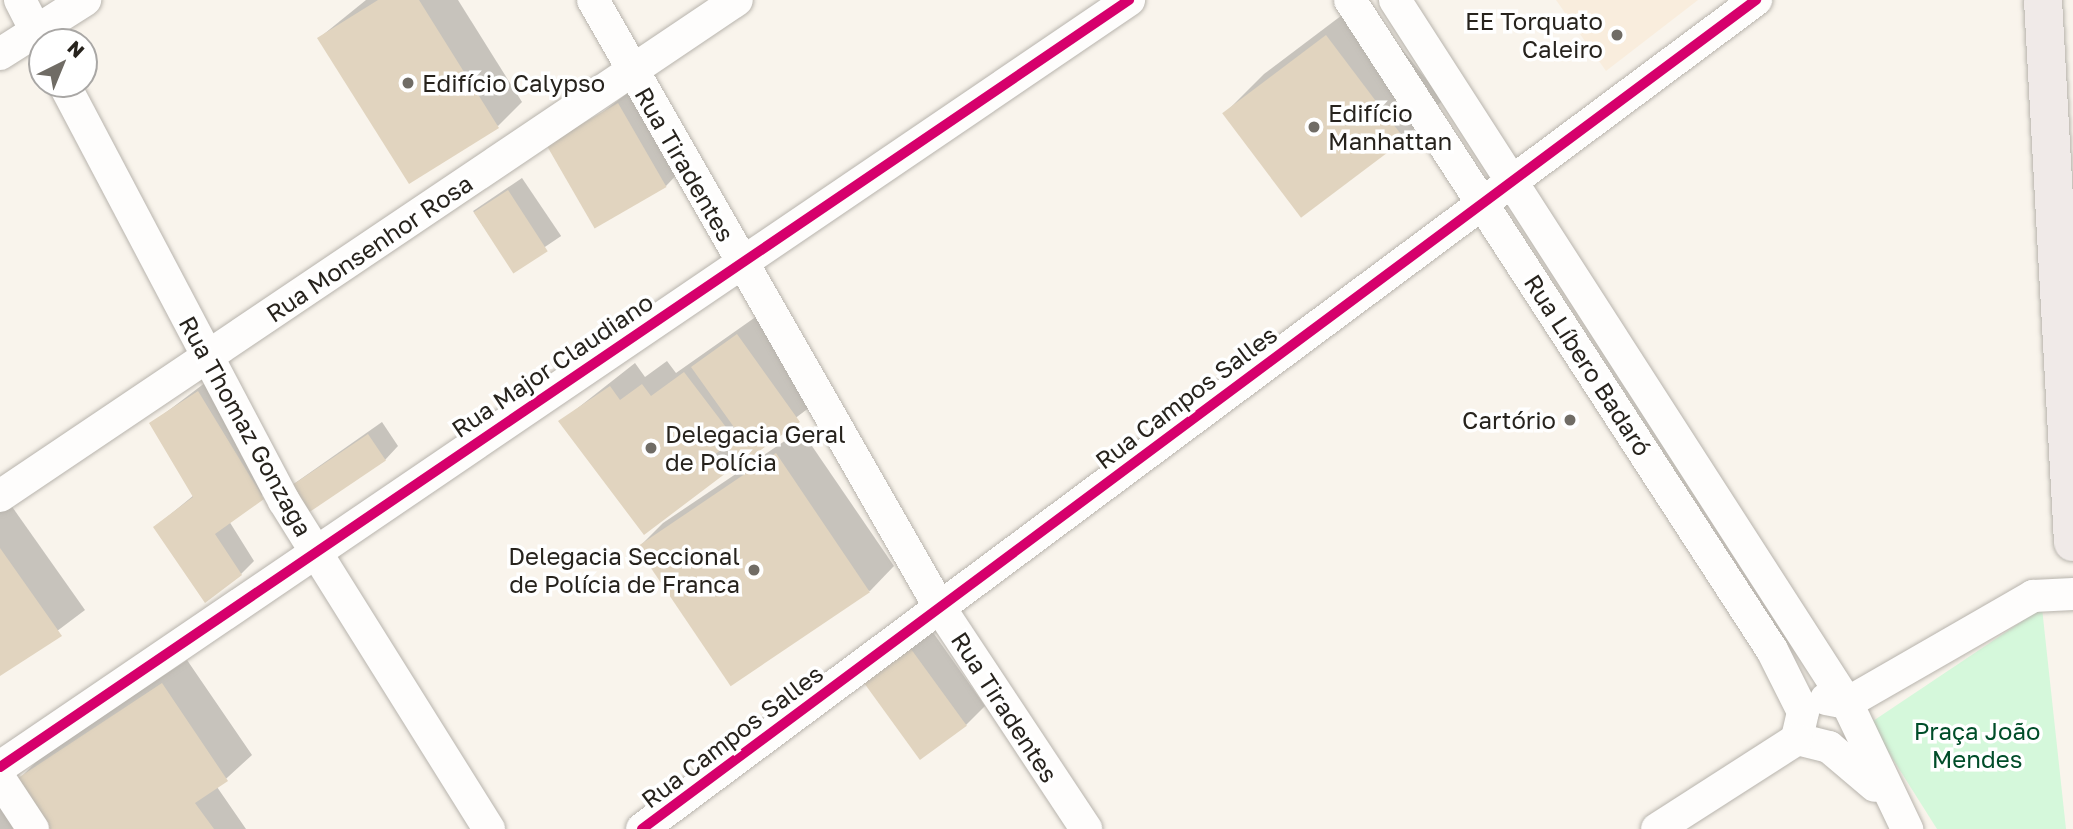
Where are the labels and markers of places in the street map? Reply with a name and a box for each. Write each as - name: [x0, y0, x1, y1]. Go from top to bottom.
- place label: EE Torquato Caleiro: [1465, 7, 1603, 63]
- marker: EE Torquato Caleiro: [1609, 27, 1625, 43]
- place label: Edifício Calypso: [422, 69, 605, 97]
- marker: Edifício Calypso: [400, 75, 416, 91]
- place label: Edifício Manhattan: [1328, 99, 1452, 155]
- marker: Edifício Manhattan: [1306, 119, 1322, 135]
- place label: Cartório: [1462, 406, 1556, 434]
- marker: Cartório: [1562, 412, 1578, 428]
- place label: Delegacia Geral de Polícia: [665, 420, 846, 476]
- marker: Delegacia Geral de Polícia: [643, 440, 659, 456]
- place label: Delegacia Seccional de Polícia de Franca: [508, 542, 740, 598]
- marker: Delegacia Seccional de Polícia de Franca: [746, 562, 762, 578]

